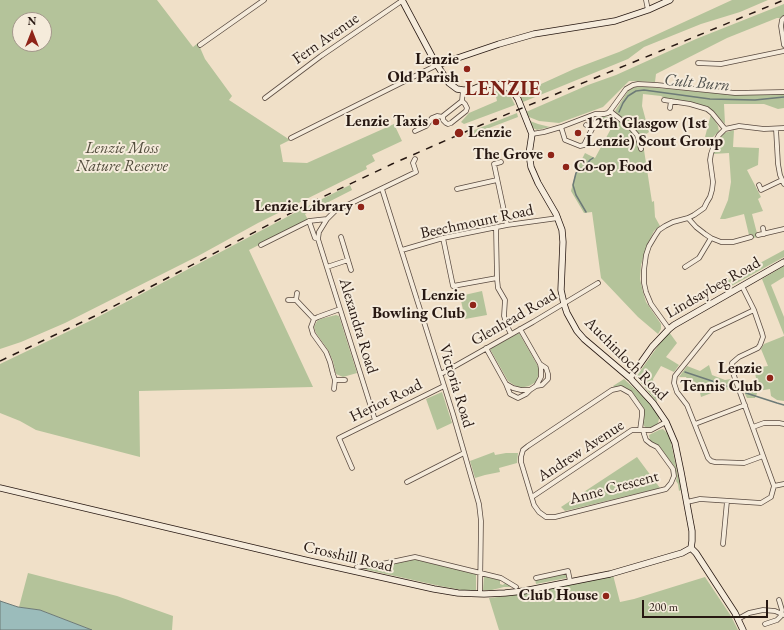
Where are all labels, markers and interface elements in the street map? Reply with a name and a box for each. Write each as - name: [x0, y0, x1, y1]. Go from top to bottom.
- street label: Fern Avenue: [289, 9, 363, 69]
- north arrow: [12, 12, 52, 52]
- text: N: [28, 14, 36, 28]
- place label: Lenzie Old Parish: [388, 50, 459, 88]
- marker: Lenzie Old Parish: [462, 64, 472, 74]
- water label: Cult Burn: [663, 70, 731, 96]
- district label: LENZIE: [465, 78, 541, 102]
- place label: Lenzie Taxis: [345, 112, 428, 132]
- place label: 12th Glasgow (1st Lenzie) Scout Group: [586, 114, 723, 152]
- marker: Lenzie Taxis: [431, 117, 441, 127]
- place label: Lenzie: [468, 123, 512, 143]
- marker: Lenzie: [453, 127, 465, 139]
- marker: 12th Glasgow (1st Lenzie) Scout Group: [573, 128, 583, 138]
- park label: Lenzie Moss Nature Reserve: [76, 139, 168, 177]
- place label: The Grove: [473, 145, 543, 165]
- marker: The Grove: [546, 150, 556, 160]
- place label: Co-op Food: [574, 157, 652, 177]
- marker: Co-op Food: [561, 162, 571, 172]
- place label: Lenzie Library: [255, 197, 353, 217]
- street label: Beechmount Road: [419, 201, 535, 243]
- marker: Lenzie Library: [356, 202, 366, 212]
- street label: Lindsaybeg Road: [662, 253, 764, 323]
- street label: Alexandra Road: [334, 276, 382, 376]
- place label: Lenzie Bowling Club: [372, 286, 465, 324]
- street label: Glenhead Road: [468, 286, 560, 350]
- marker: Lenzie Bowling Club: [468, 300, 478, 310]
- street label: Auchinloch Road: [580, 313, 672, 405]
- street label: Victoria Road: [434, 342, 478, 430]
- place label: Lenzie Tennis Club: [680, 359, 762, 397]
- marker: Lenzie Tennis Club: [765, 373, 775, 383]
- street label: Heriot Road: [347, 375, 425, 427]
- street label: Andrew Avenue: [534, 416, 628, 486]
- street label: Anne Crescent: [567, 467, 661, 509]
- street label: Crosshill Road: [301, 537, 395, 577]
- place label: Club House: [519, 586, 598, 606]
- marker: Club House: [601, 591, 611, 601]
- scale bar: [644, 592, 770, 618]
- text: 200 m: [649, 599, 678, 615]

